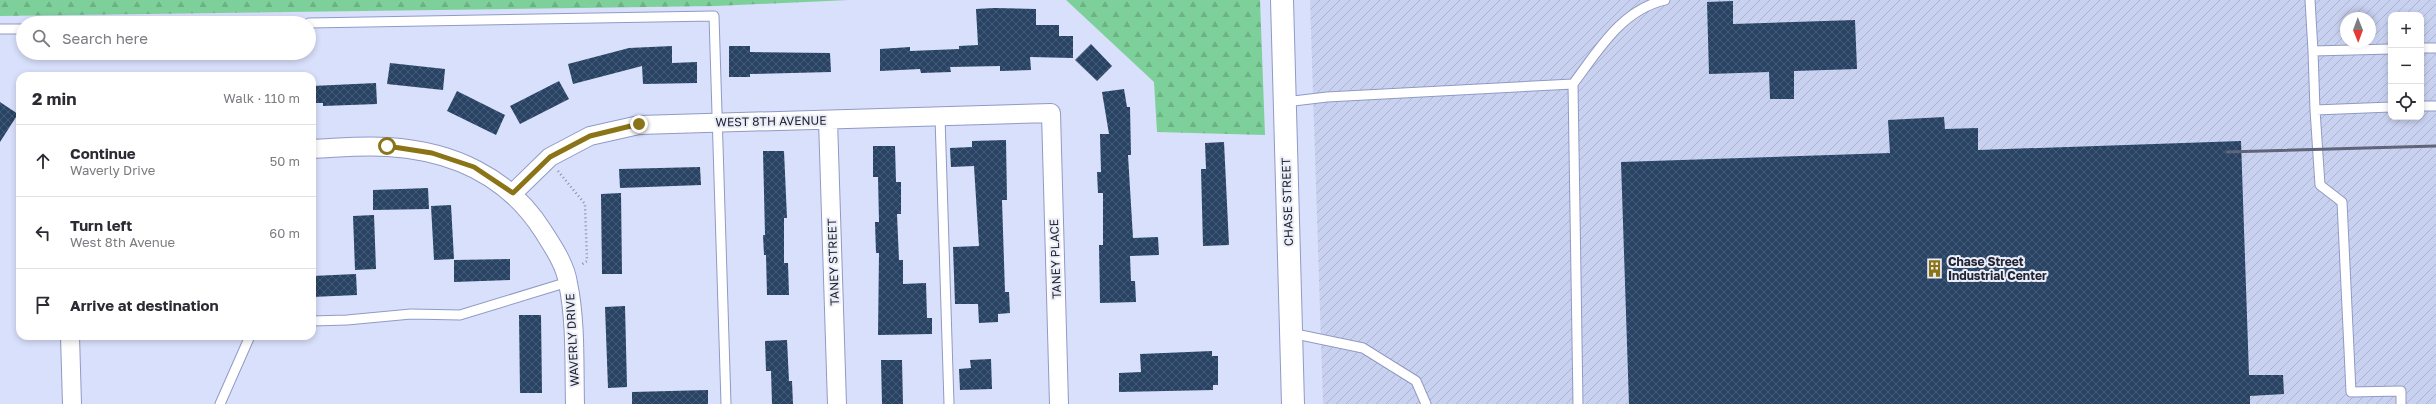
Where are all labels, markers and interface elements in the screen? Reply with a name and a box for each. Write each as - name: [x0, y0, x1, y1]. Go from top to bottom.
- north arrow: [2340, 12, 2376, 48]
- map controls: [2388, 12, 2424, 120]
- button: +: [2388, 12, 2424, 48]
- search box: [16, 16, 316, 60]
- icon: search: [30, 27, 52, 49]
- text: Search here: [62, 29, 148, 47]
- button: −: [2388, 48, 2424, 84]
- button: locate: [2388, 84, 2424, 120]
- text: 2 min: [32, 88, 76, 109]
- text: Walk · 110 m: [223, 90, 300, 106]
- street label: WEST 8TH AVENUE: [715, 113, 827, 129]
- route end: [630, 115, 648, 133]
- route start: [378, 137, 396, 155]
- text: Continue: [70, 144, 136, 162]
- icon: ahead: [32, 150, 54, 172]
- text: 50 m: [270, 153, 300, 169]
- street label: CHASE STREET: [1278, 157, 1296, 247]
- text: Waverly Drive: [70, 162, 155, 178]
- text: Turn left: [70, 216, 132, 234]
- street label: TANEY STREET: [824, 218, 842, 306]
- street label: TANEY PLACE: [1046, 219, 1064, 299]
- icon: left: [32, 222, 54, 244]
- text: 60 m: [269, 225, 300, 241]
- text: West 8th Avenue: [70, 234, 175, 250]
- place label: Chase Street Industrial Center: [1948, 254, 2047, 283]
- building icon: Chase Street Industrial Center: [1925, 258, 1945, 278]
- street label: WAVERLY DRIVE: [562, 293, 582, 387]
- icon: arrive: [32, 294, 54, 316]
- text: Arrive at destination: [70, 296, 219, 314]

